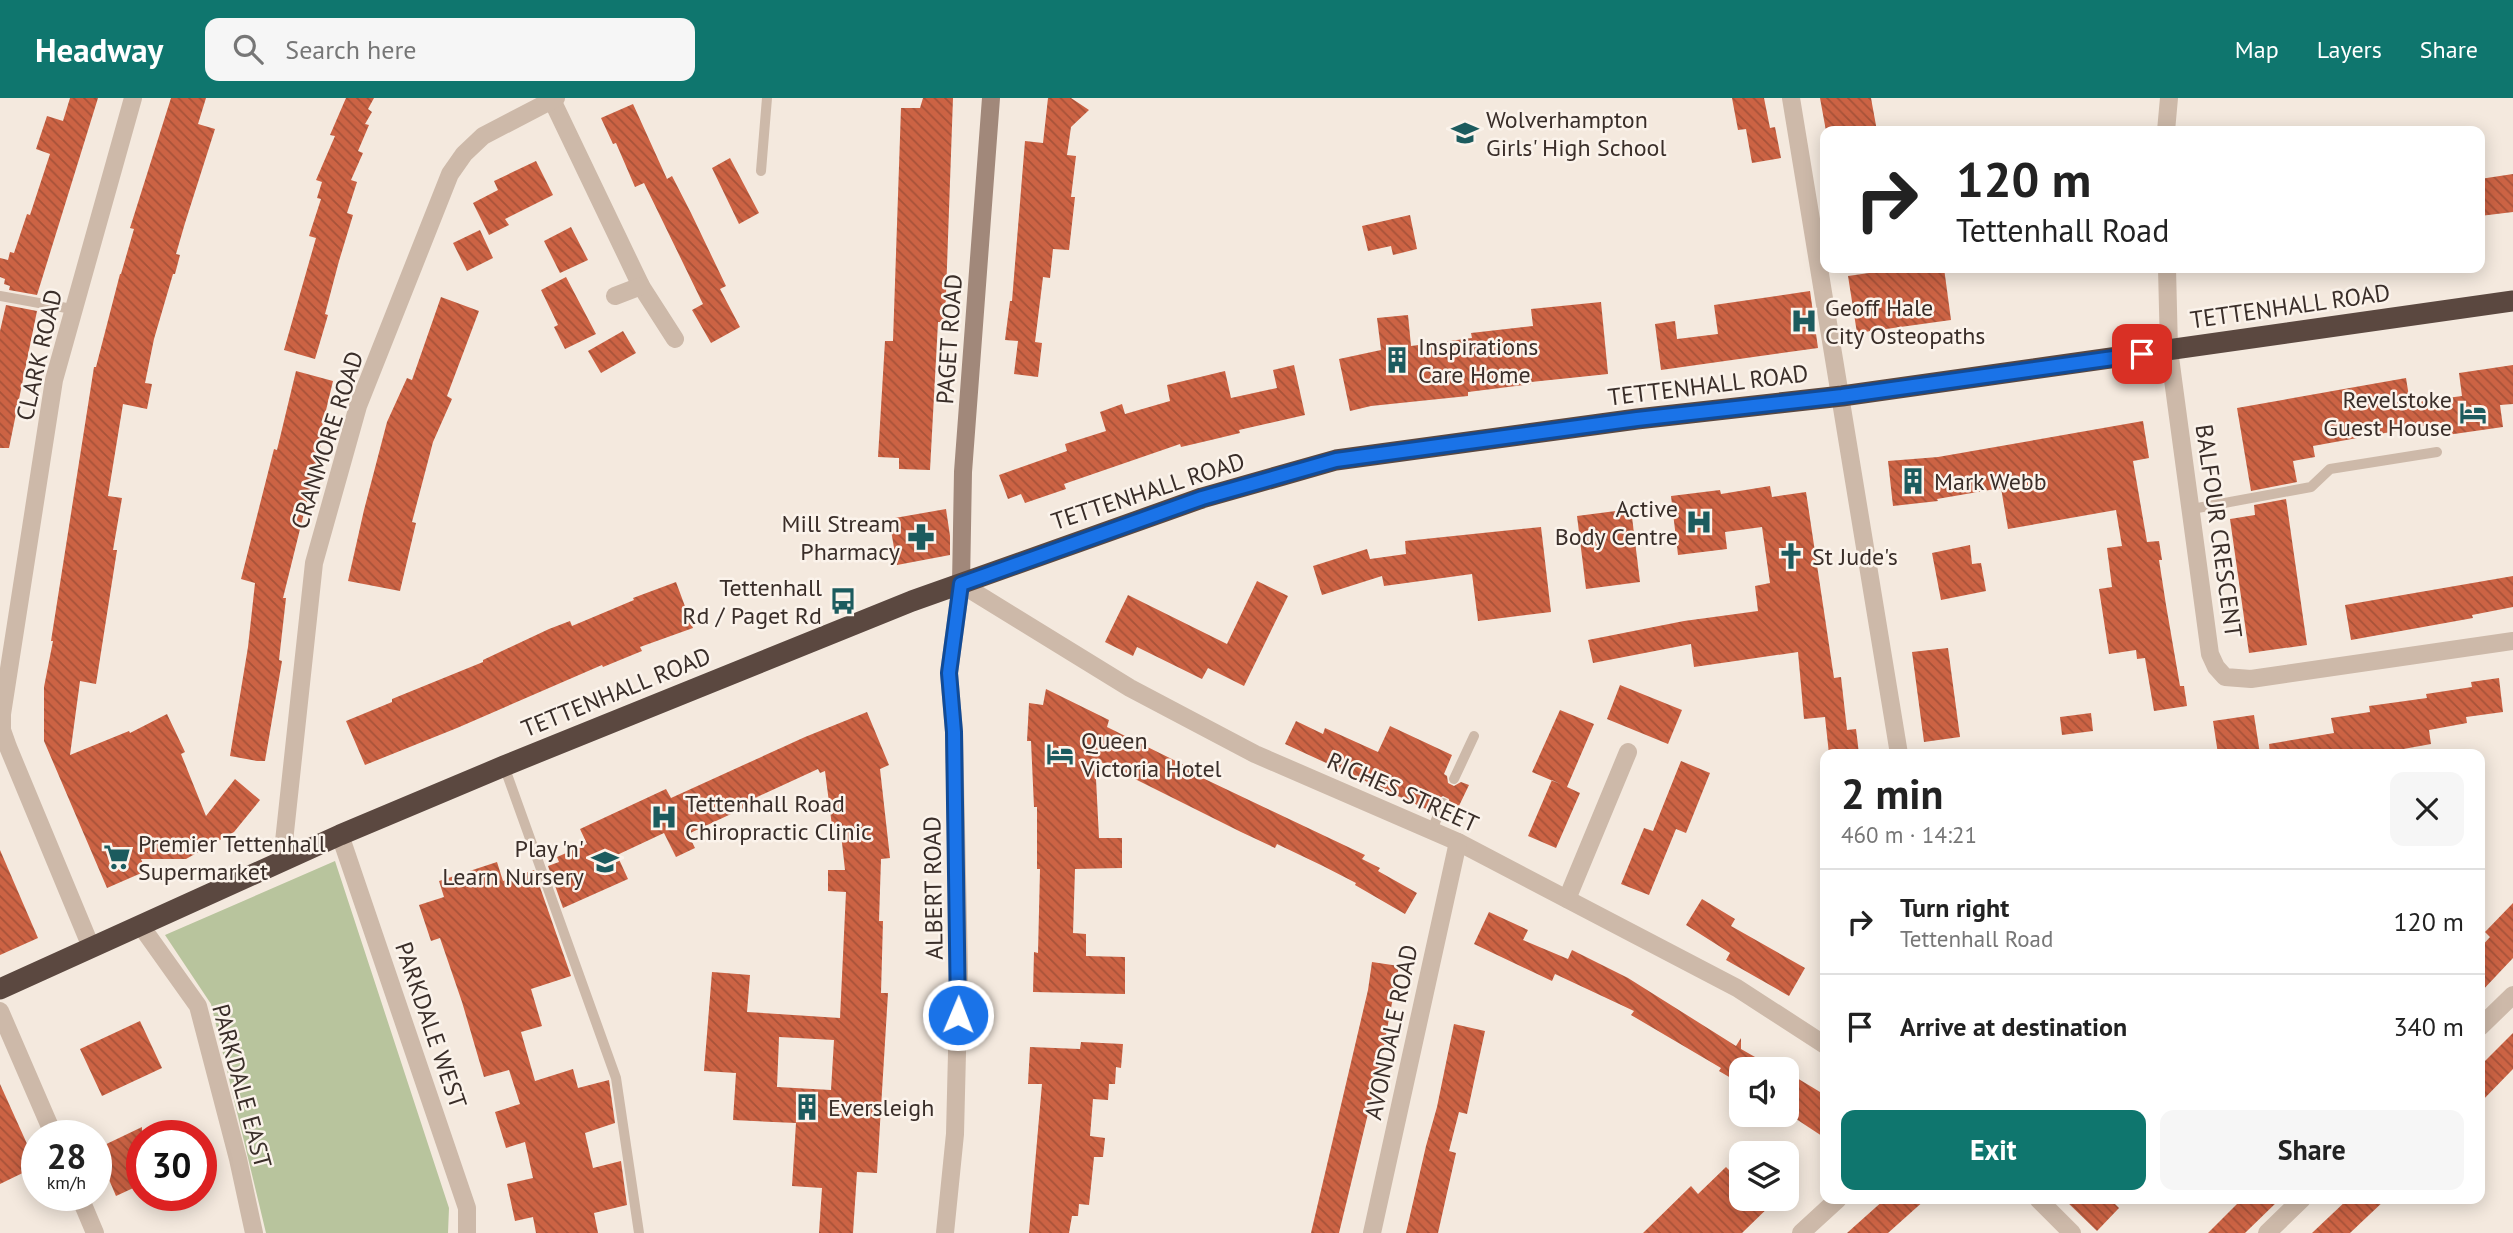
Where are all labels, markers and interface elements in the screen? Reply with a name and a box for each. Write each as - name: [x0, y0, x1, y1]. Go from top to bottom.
- search box: [205, 18, 695, 81]
- text: Headway: [35, 28, 163, 71]
- icon: search: [229, 30, 267, 68]
- text: Search here: [285, 33, 416, 66]
- text: Map: [2235, 34, 2279, 65]
- text: Layers: [2317, 34, 2382, 65]
- text: Share: [2420, 34, 2478, 65]
- place label: Wolverhampton Girls' High School: [1486, 104, 1666, 163]
- school or university icon: Wolverhampton Girls' High School: [1450, 118, 1480, 148]
- text: 120 m: [1956, 147, 2091, 211]
- icon: right: [1841, 154, 1932, 245]
- text: Tettenhall Road: [1956, 209, 2169, 251]
- street label: PAGET ROAD: [929, 273, 969, 405]
- street label: TETTENHALL ROAD: [2188, 277, 2392, 335]
- street label: CLARK ROAD: [9, 286, 69, 424]
- place label: Geoff Hale City Osteopaths: [1825, 292, 1985, 351]
- hospital icon: Geoff Hale City Osteopaths: [1789, 306, 1819, 336]
- pin: [2112, 324, 2172, 384]
- place label: Inspirations Care Home: [1418, 331, 1538, 390]
- icon: arrive: [2123, 335, 2161, 373]
- building icon: Inspirations Care Home: [1382, 345, 1412, 375]
- street label: CRANMORE ROAD: [284, 347, 370, 533]
- street label: TETTENHALL ROAD: [1606, 357, 1810, 413]
- place label: Revelstoke Guest House: [2323, 384, 2452, 443]
- hotel icon: Revelstoke Guest House: [2458, 398, 2488, 428]
- street label: BALFOUR CRESCENT: [2189, 422, 2249, 640]
- street label: TETTENHALL ROAD: [1047, 445, 1249, 537]
- building icon: Mark Webb: [1898, 466, 1928, 496]
- place label: Mark Webb: [1934, 466, 2047, 497]
- place label: Active Body Centre: [1555, 493, 1678, 552]
- hospital icon: Active Body Centre: [1684, 507, 1714, 537]
- place label: Mill Stream Pharmacy: [782, 508, 900, 567]
- pharmacy icon: Mill Stream Pharmacy: [906, 522, 936, 552]
- church icon: St Jude's: [1776, 541, 1806, 571]
- place label: St Jude's: [1812, 541, 1898, 572]
- place label: Tettenhall Rd / Paget Rd: [682, 572, 822, 631]
- bus stop icon: Tettenhall Rd / Paget Rd: [828, 586, 858, 616]
- street label: TETTENHALL ROAD: [517, 640, 715, 744]
- place label: Queen Victoria Hotel: [1080, 725, 1222, 784]
- hotel icon: Queen Victoria Hotel: [1045, 739, 1075, 769]
- street label: RICHES STREET: [1322, 745, 1484, 839]
- text: 2 min: [1841, 766, 1943, 821]
- button: close: [2390, 772, 2464, 846]
- place label: Tettenhall Road Chiropractic Clinic: [685, 788, 872, 847]
- hospital icon: Tettenhall Road Chiropractic Clinic: [649, 802, 679, 832]
- street label: ALBERT ROAD: [916, 816, 950, 960]
- text: 460 m · 14:21: [1841, 820, 1977, 849]
- place label: Premier Tettenhall Supermarket: [138, 828, 326, 887]
- place label: Play 'n' Learn Nursery: [442, 833, 584, 892]
- supermarket icon: Premier Tettenhall Supermarket: [102, 842, 132, 872]
- school or university icon: Play 'n' Learn Nursery: [590, 847, 620, 877]
- text: Turn right: [1900, 891, 2009, 924]
- icon: right: [1841, 903, 1879, 941]
- text: 120 m: [2393, 905, 2464, 938]
- text: Tettenhall Road: [1900, 924, 2053, 953]
- street label: PARKDALE WEST: [388, 938, 474, 1112]
- street label: AVONDALE ROAD: [1357, 942, 1425, 1122]
- position arrow: [921, 978, 995, 1052]
- street label: PARKDALE EAST: [205, 1001, 279, 1171]
- icon: arrive: [1841, 1008, 1879, 1046]
- text: Arrive at destination: [1900, 1010, 2127, 1043]
- text: 340 m: [2393, 1010, 2464, 1043]
- map controls: [1729, 1057, 1799, 1211]
- button: sound: [1729, 1057, 1799, 1127]
- building icon: Eversleigh: [792, 1092, 822, 1122]
- place label: Eversleigh: [828, 1092, 934, 1123]
- button: Exit: [1841, 1110, 2146, 1190]
- button: Share: [2160, 1110, 2464, 1190]
- speed limit sign: 30: [126, 1120, 217, 1211]
- text: 28: [47, 1133, 86, 1179]
- button: layers: [1729, 1141, 1799, 1211]
- text: km/h: [47, 1171, 86, 1194]

